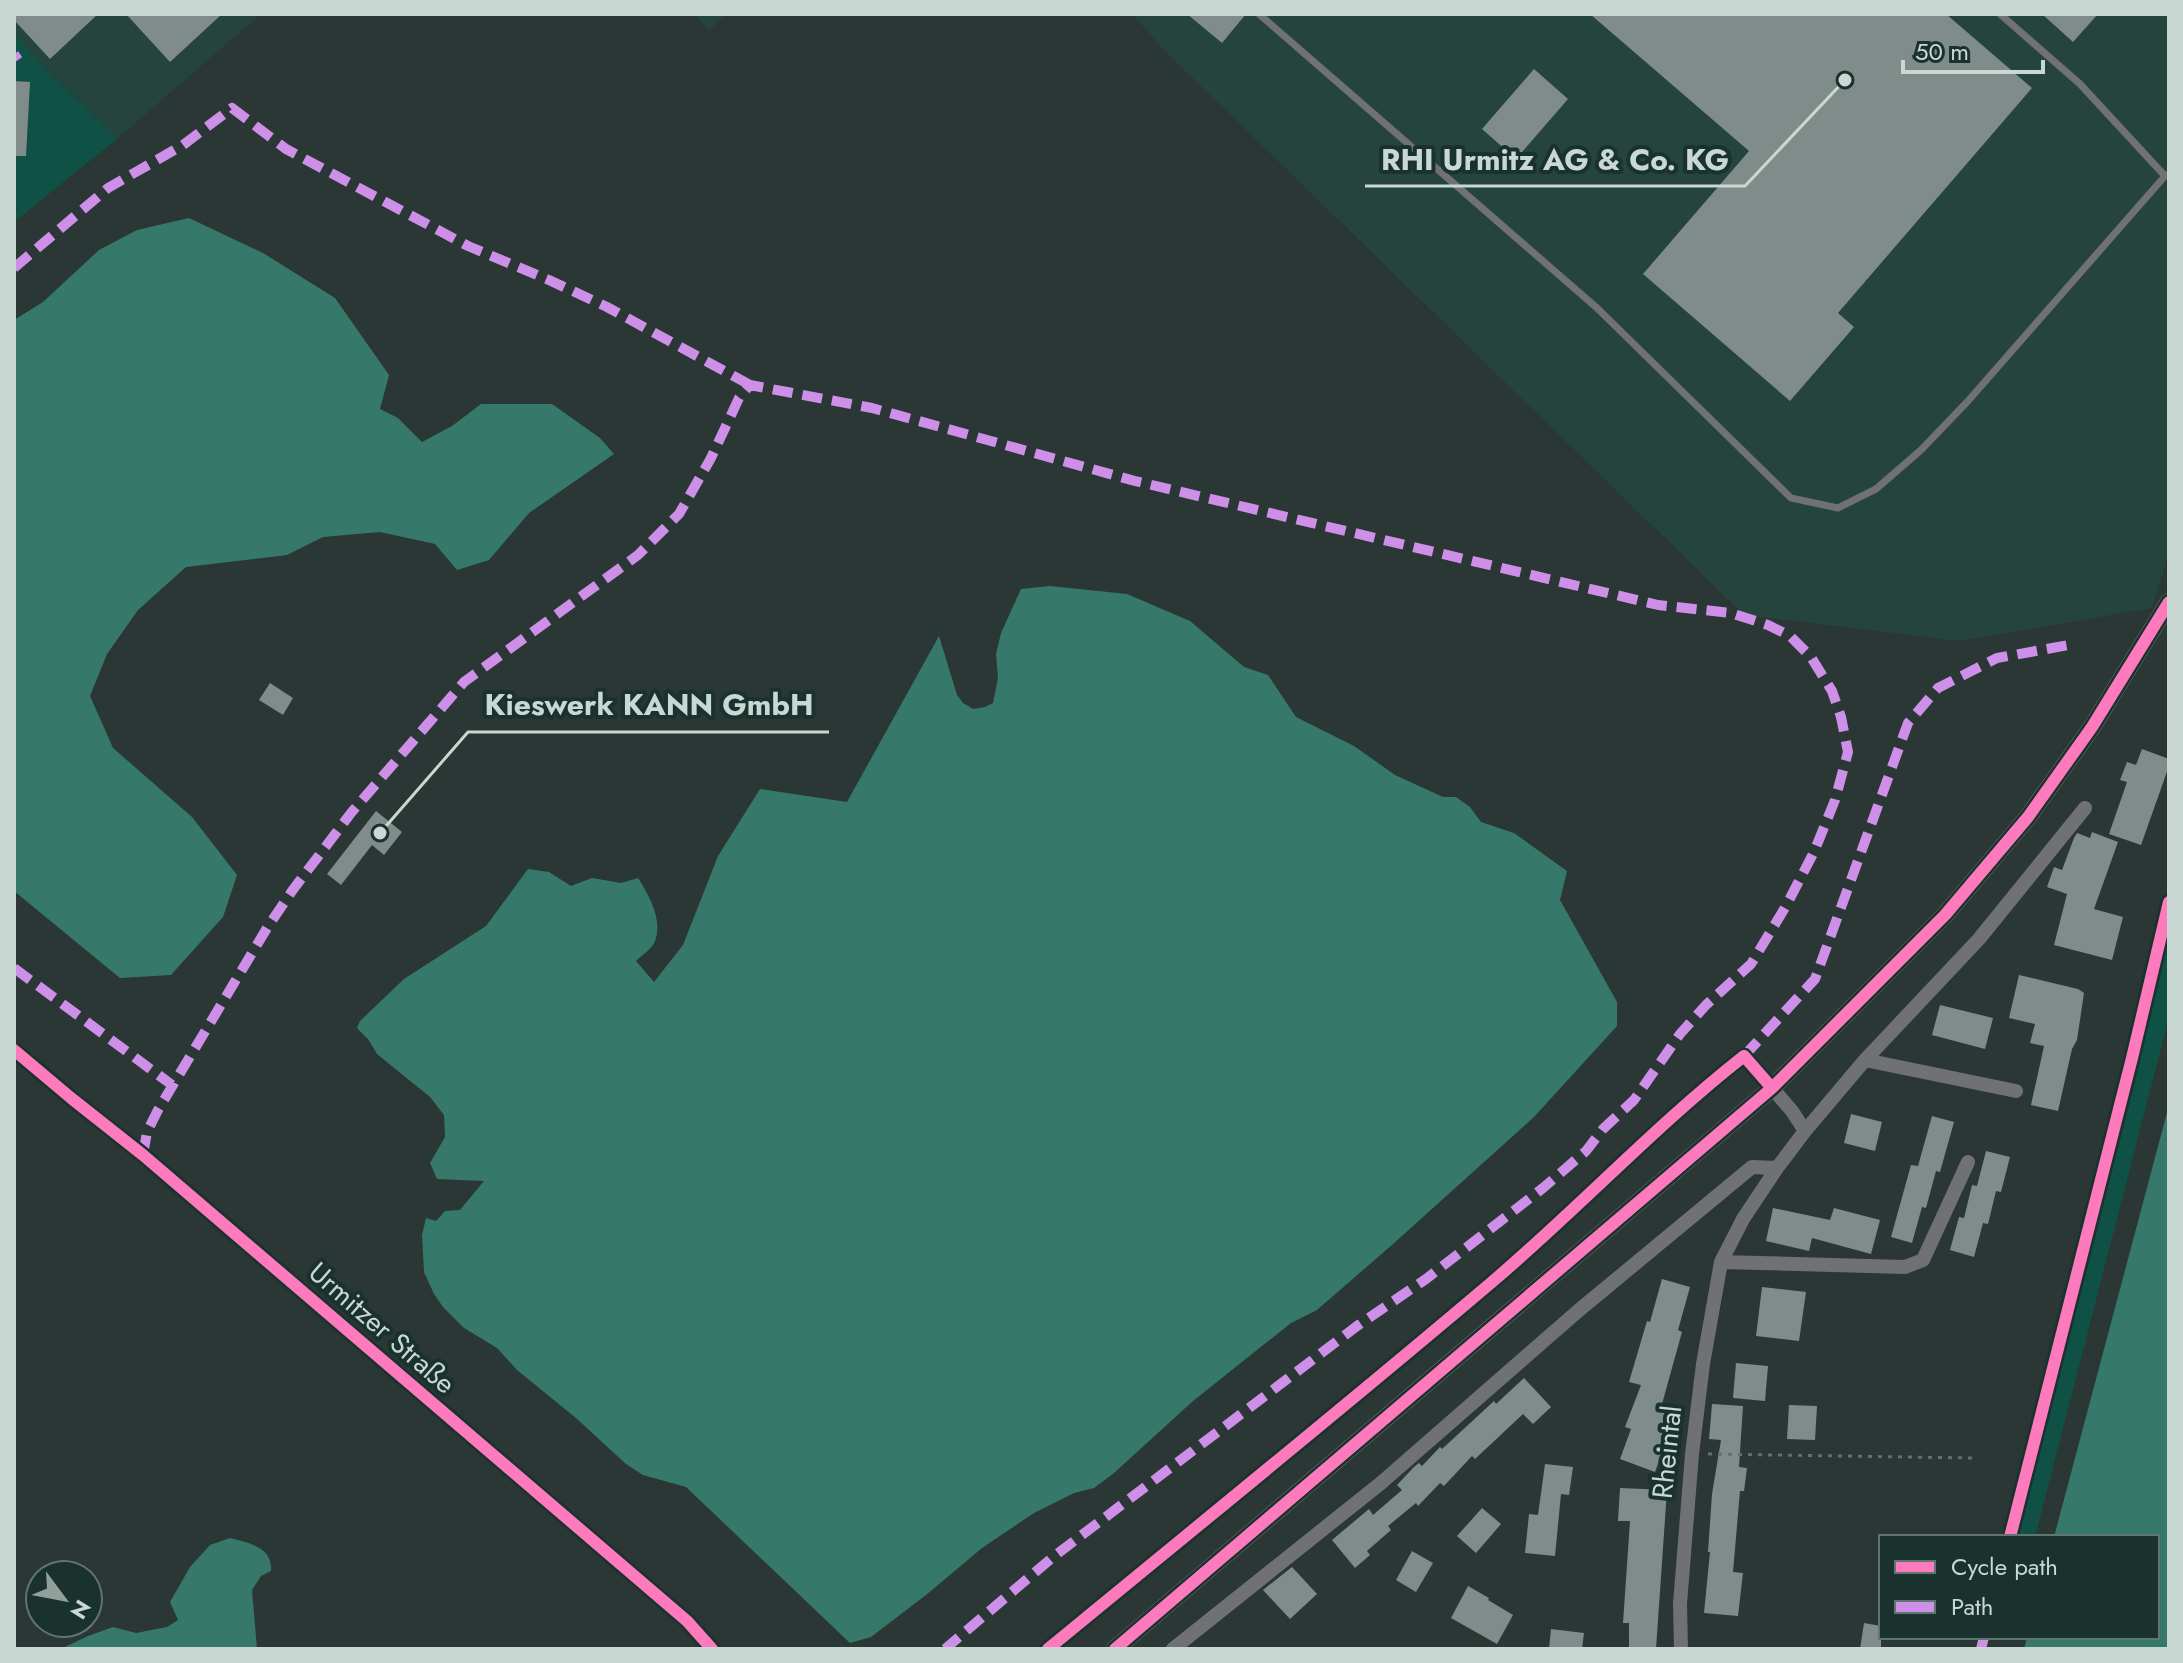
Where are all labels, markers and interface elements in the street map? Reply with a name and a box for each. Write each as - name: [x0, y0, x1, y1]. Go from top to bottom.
- scale bar: [1903, 24, 2043, 74]
- text: 50 m: [1915, 34, 1969, 69]
- callout: RHI Urmitz AG & Co. KG: [1365, 132, 1745, 186]
- text: RHI Urmitz AG & Co. KG: [1381, 138, 1729, 181]
- callout: Kieswerk KANN GmbH: [468, 678, 829, 732]
- text: Kieswerk KANN GmbH: [485, 683, 813, 726]
- street label: Urmitzer Straße: [299, 1252, 465, 1404]
- street label: Rheintal: [1642, 1403, 1692, 1501]
- legend: [1879, 1535, 2159, 1639]
- text: Cycle path: [1951, 1549, 2058, 1584]
- north arrow: [24, 1559, 104, 1639]
- text: Path: [1951, 1589, 1993, 1624]
- text: N: [63, 1594, 99, 1625]

